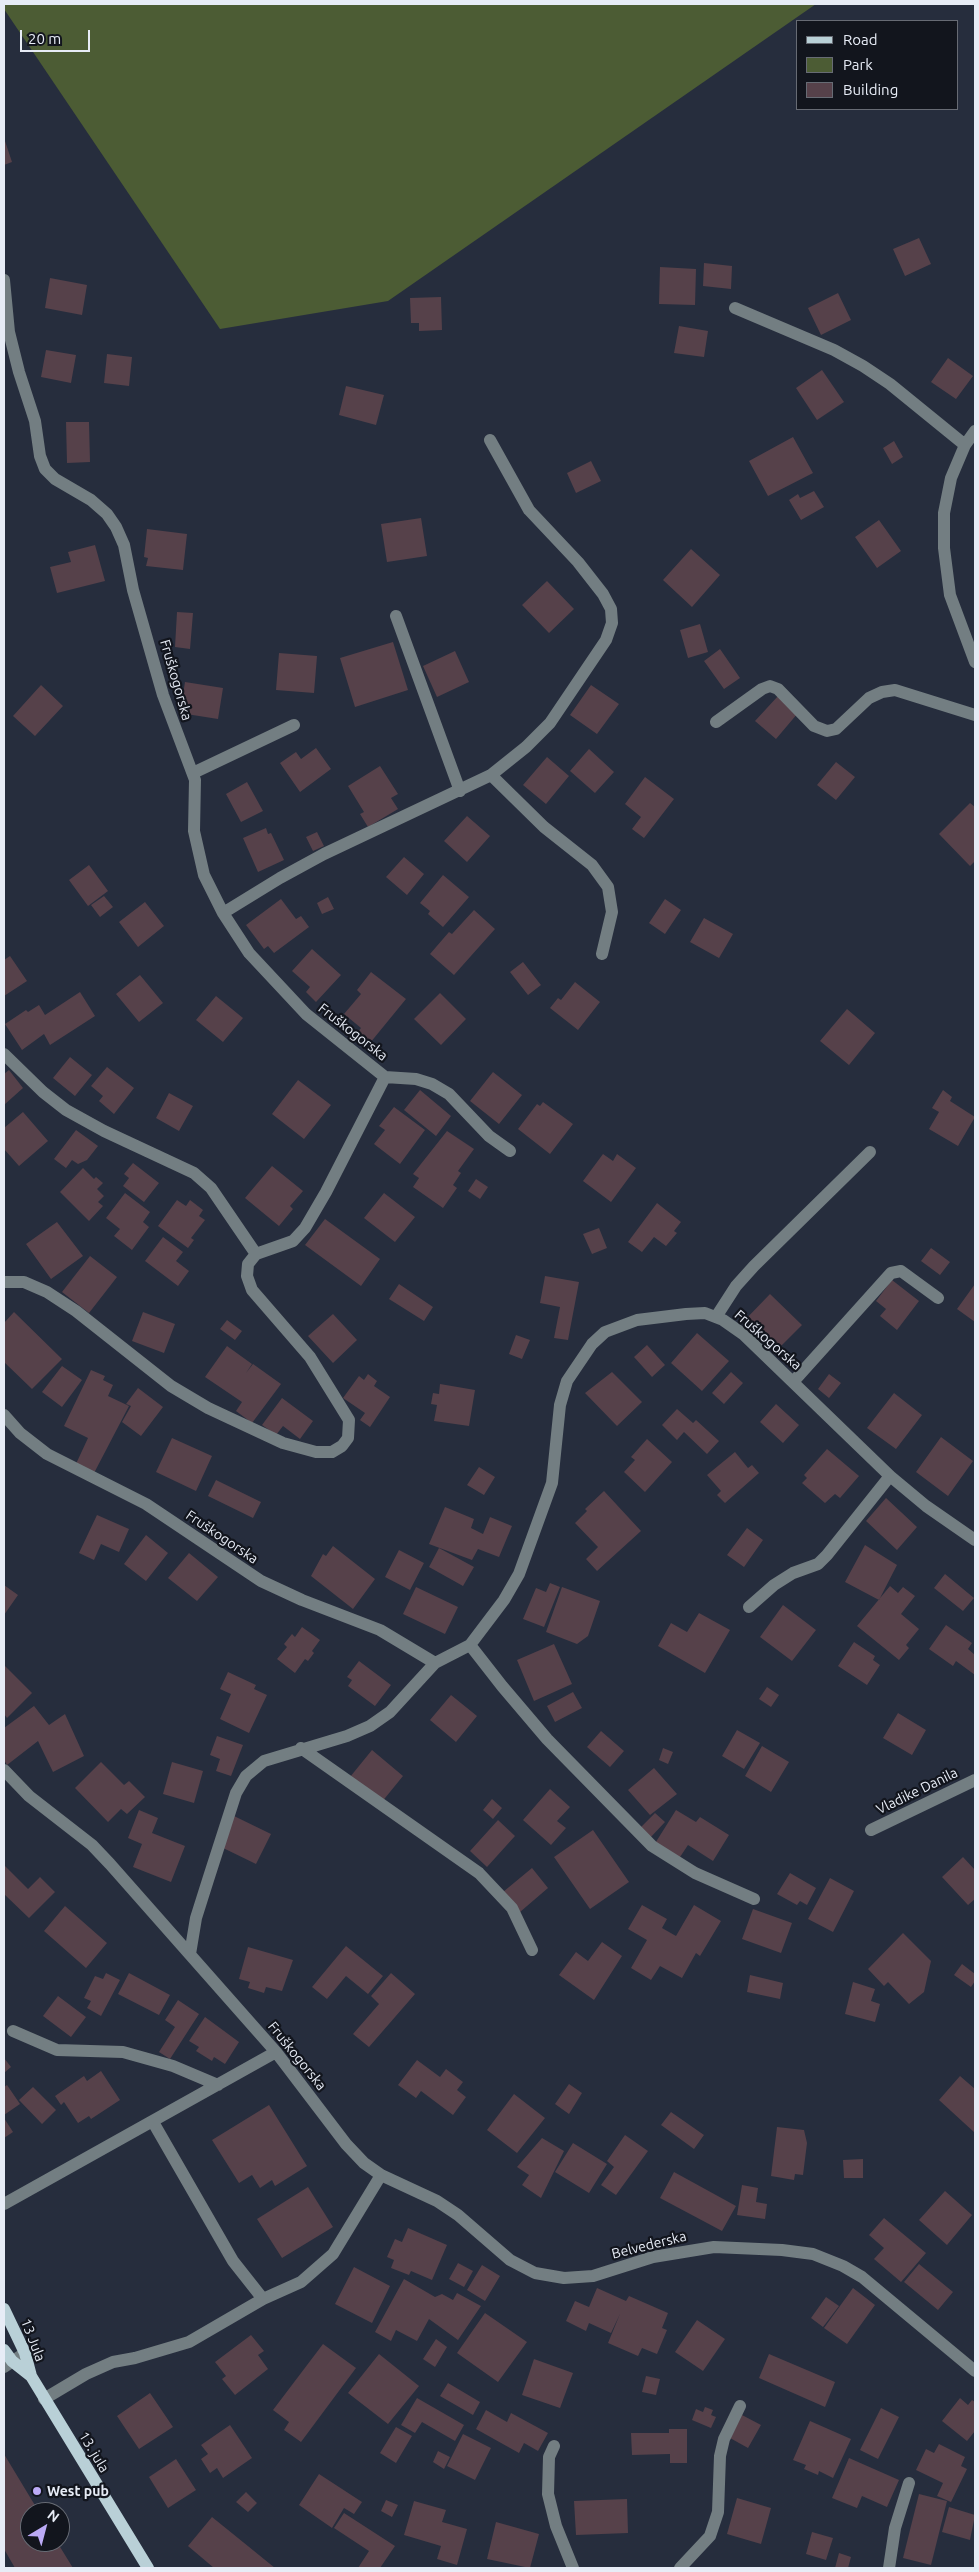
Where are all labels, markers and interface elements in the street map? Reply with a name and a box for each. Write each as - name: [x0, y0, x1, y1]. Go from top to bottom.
- scale bar: [22, 20, 92, 52]
- legend: [796, 20, 959, 110]
- text: 20 m: [28, 30, 61, 47]
- text: Road: [843, 31, 878, 48]
- text: Park: [843, 56, 873, 73]
- text: Building: [843, 81, 898, 98]
- street label: Fruškogorska: [156, 638, 196, 722]
- street label: Fruškogorska: [315, 1000, 391, 1064]
- street label: Fruškogorska: [731, 1306, 805, 1374]
- street label: Fruškogorska: [183, 1507, 261, 1567]
- street label: Vladike Danila: [874, 1764, 960, 1818]
- street label: Fruškogorska: [264, 2018, 330, 2094]
- street label: Belvederska: [610, 2228, 688, 2262]
- street label: 13 Jula: [17, 2316, 49, 2364]
- street label: 13. jula: [75, 2429, 113, 2475]
- place label: West pub: [47, 2483, 109, 2499]
- marker: West pub: [31, 2485, 43, 2497]
- north arrow: [20, 2502, 70, 2552]
- text: N: [44, 2506, 62, 2525]

